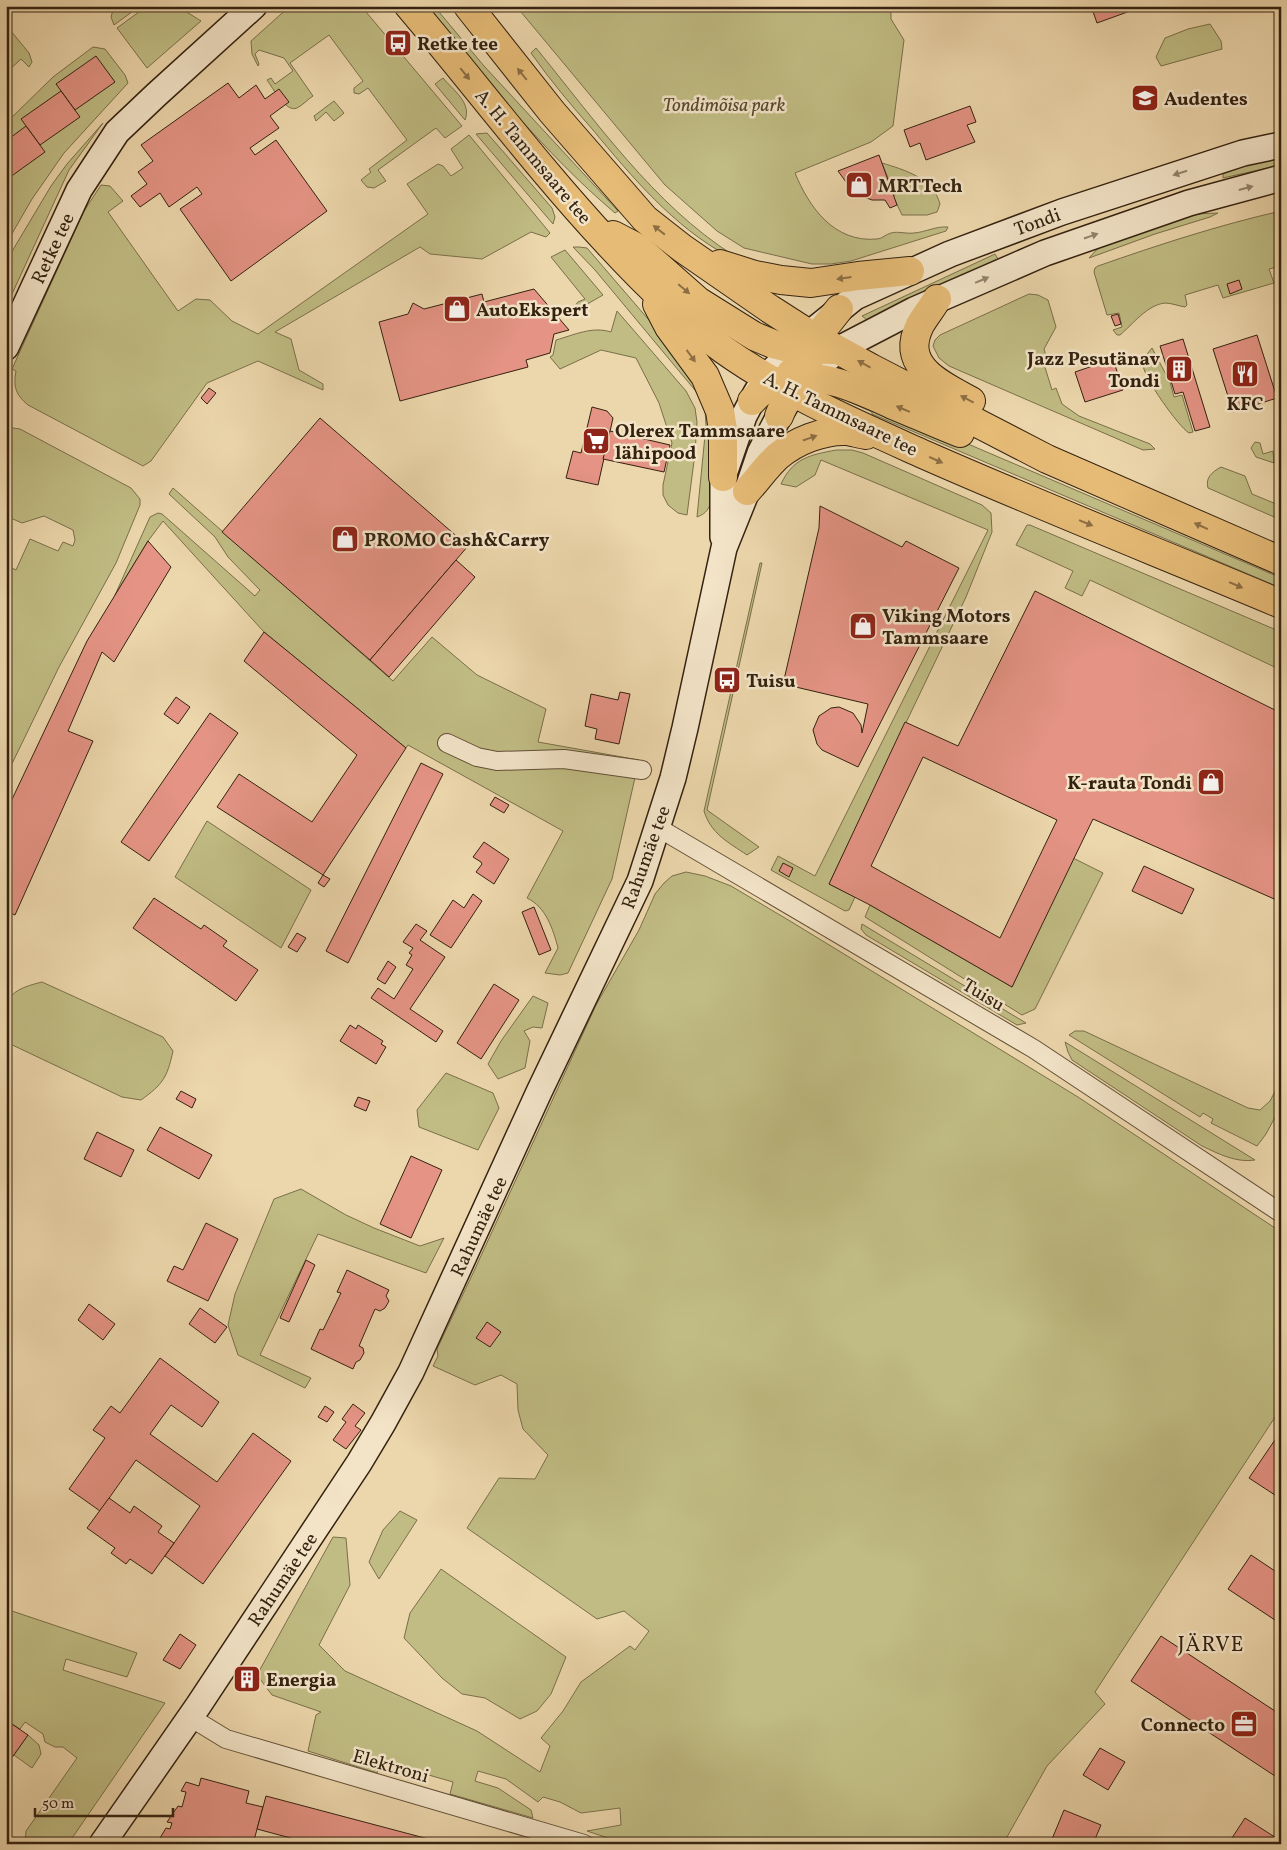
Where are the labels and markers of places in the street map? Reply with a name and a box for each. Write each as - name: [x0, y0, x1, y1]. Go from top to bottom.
- bus stop icon: Retke tee: [383, 28, 413, 58]
- place label: Retke tee: [417, 32, 498, 58]
- school or university icon: Audentes: [1130, 83, 1160, 113]
- place label: Audentes: [1164, 87, 1248, 113]
- shop icon: MRTTech: [844, 170, 874, 200]
- place label: MRTTech: [878, 174, 963, 200]
- shop icon: AutoEkspert: [442, 294, 472, 324]
- place label: AutoEkspert: [476, 298, 588, 324]
- place label: Jazz Pesutänav Tondi: [1026, 347, 1160, 395]
- building icon: Jazz Pesutänav Tondi: [1164, 354, 1194, 384]
- restaurant icon: KFC: [1230, 359, 1260, 389]
- place label: KFC: [1226, 392, 1264, 418]
- place label: Olerex Tammsaare lähipood: [615, 419, 785, 467]
- supermarket icon: Olerex Tammsaare lähipood: [581, 426, 611, 456]
- shop icon: PROMO Cash&Carry: [330, 524, 360, 554]
- place label: PROMO Cash&Carry: [364, 528, 550, 554]
- place label: Viking Motors Tammsaare: [882, 604, 1011, 652]
- shop icon: Viking Motors Tammsaare: [848, 611, 878, 641]
- bus stop icon: Tuisu: [712, 665, 742, 695]
- place label: Tuisu: [746, 669, 796, 695]
- shop icon: K-rauta Tondi: [1196, 767, 1226, 797]
- place label: K-rauta Tondi: [1067, 771, 1192, 797]
- building icon: Energia: [232, 1664, 262, 1694]
- place label: Energia: [266, 1668, 336, 1694]
- office icon: Connecto: [1229, 1709, 1259, 1739]
- place label: Connecto: [1141, 1713, 1225, 1739]

